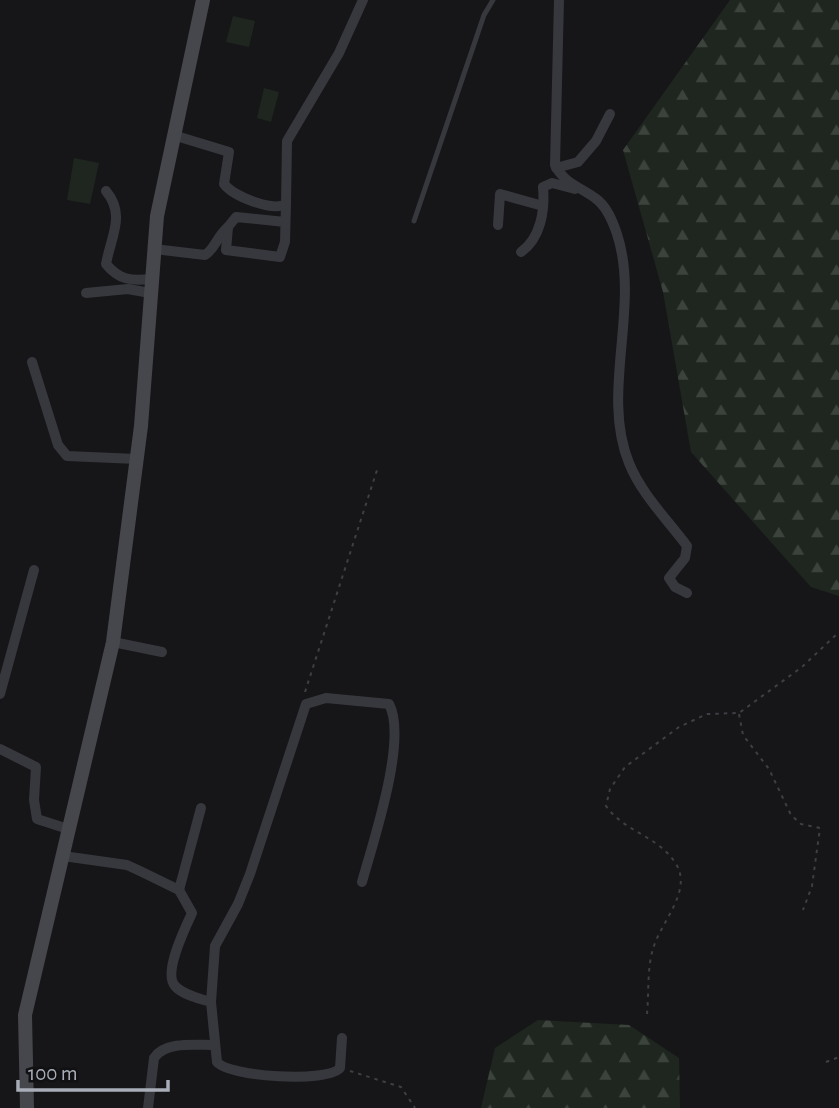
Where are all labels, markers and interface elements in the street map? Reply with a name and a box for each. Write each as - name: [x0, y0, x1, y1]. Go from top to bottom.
- scale bar: [18, 1048, 168, 1092]
- text: 100 m: [28, 1063, 78, 1084]

